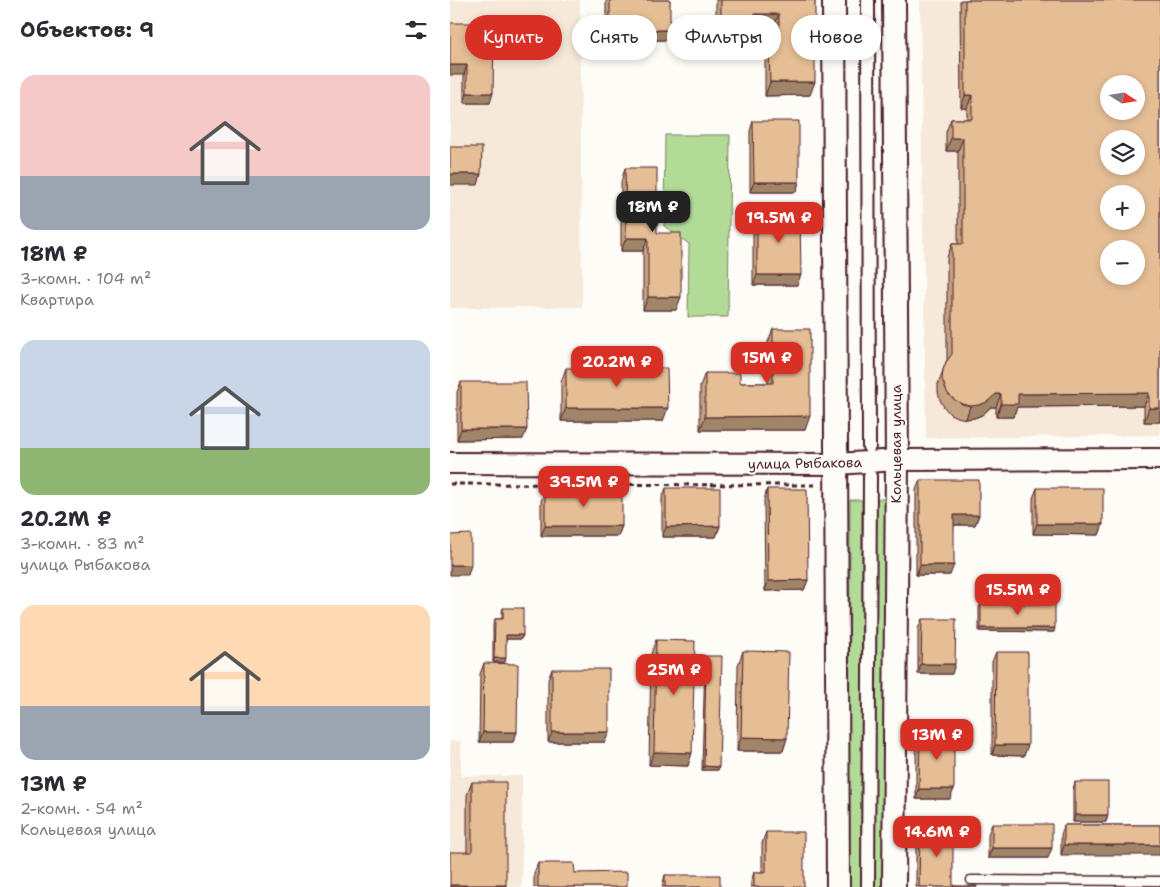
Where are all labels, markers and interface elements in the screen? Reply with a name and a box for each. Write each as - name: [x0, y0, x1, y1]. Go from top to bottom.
- chip: Купить: [465, 15, 562, 60]
- chip: Снять: [572, 15, 657, 60]
- chip: Фильтры: [667, 15, 781, 60]
- chip: Новое: [791, 15, 881, 60]
- text: Объектов: 9: [20, 16, 154, 44]
- icon: filters: [402, 16, 430, 44]
- north arrow: [1100, 75, 1145, 120]
- map controls: [1100, 75, 1145, 285]
- icon: home: [180, 108, 270, 198]
- button: layers: [1100, 130, 1145, 175]
- button: +: [1100, 185, 1145, 230]
- pin: 18M ₽: [618, 190, 688, 233]
- text: 18M ₽: [627, 196, 679, 217]
- pin: 19.5M ₽: [733, 202, 825, 244]
- text: 19.5M ₽: [746, 207, 812, 228]
- text: 18M ₽: [20, 240, 88, 268]
- button: −: [1100, 240, 1145, 285]
- text: 3-комн. · 104 m²: [20, 268, 151, 289]
- text: Квартира: [20, 289, 94, 310]
- pin: 15M ₽: [732, 342, 802, 384]
- pin: 20.2M ₽: [571, 346, 663, 388]
- text: 15M ₽: [742, 347, 792, 368]
- text: 20.2M ₽: [582, 351, 652, 372]
- icon: home: [180, 373, 270, 463]
- street label: Кольцевая улица: [887, 384, 905, 503]
- street label: улица Рыбакова: [748, 453, 862, 473]
- pin: 39.5M ₽: [538, 466, 630, 508]
- text: 39.5M ₽: [549, 471, 619, 492]
- text: 20.2M ₽: [20, 505, 112, 533]
- text: 3-комн. · 83 m²: [20, 533, 145, 554]
- text: улица Рыбакова: [20, 554, 150, 575]
- pin: 15.5M ₽: [972, 574, 1064, 616]
- text: 15.5M ₽: [986, 579, 1050, 600]
- icon: home: [180, 638, 270, 728]
- pin: 25M ₽: [639, 654, 709, 696]
- text: 25M ₽: [647, 659, 701, 680]
- pin: 13M ₽: [902, 718, 972, 761]
- text: 13M ₽: [911, 724, 963, 745]
- text: 13M ₽: [20, 770, 87, 798]
- text: 2-комн. · 54 m²: [20, 798, 143, 819]
- pin: 14.6M ₽: [891, 816, 983, 858]
- text: Кольцевая улица: [20, 819, 156, 840]
- text: 14.6M ₽: [904, 821, 970, 842]

